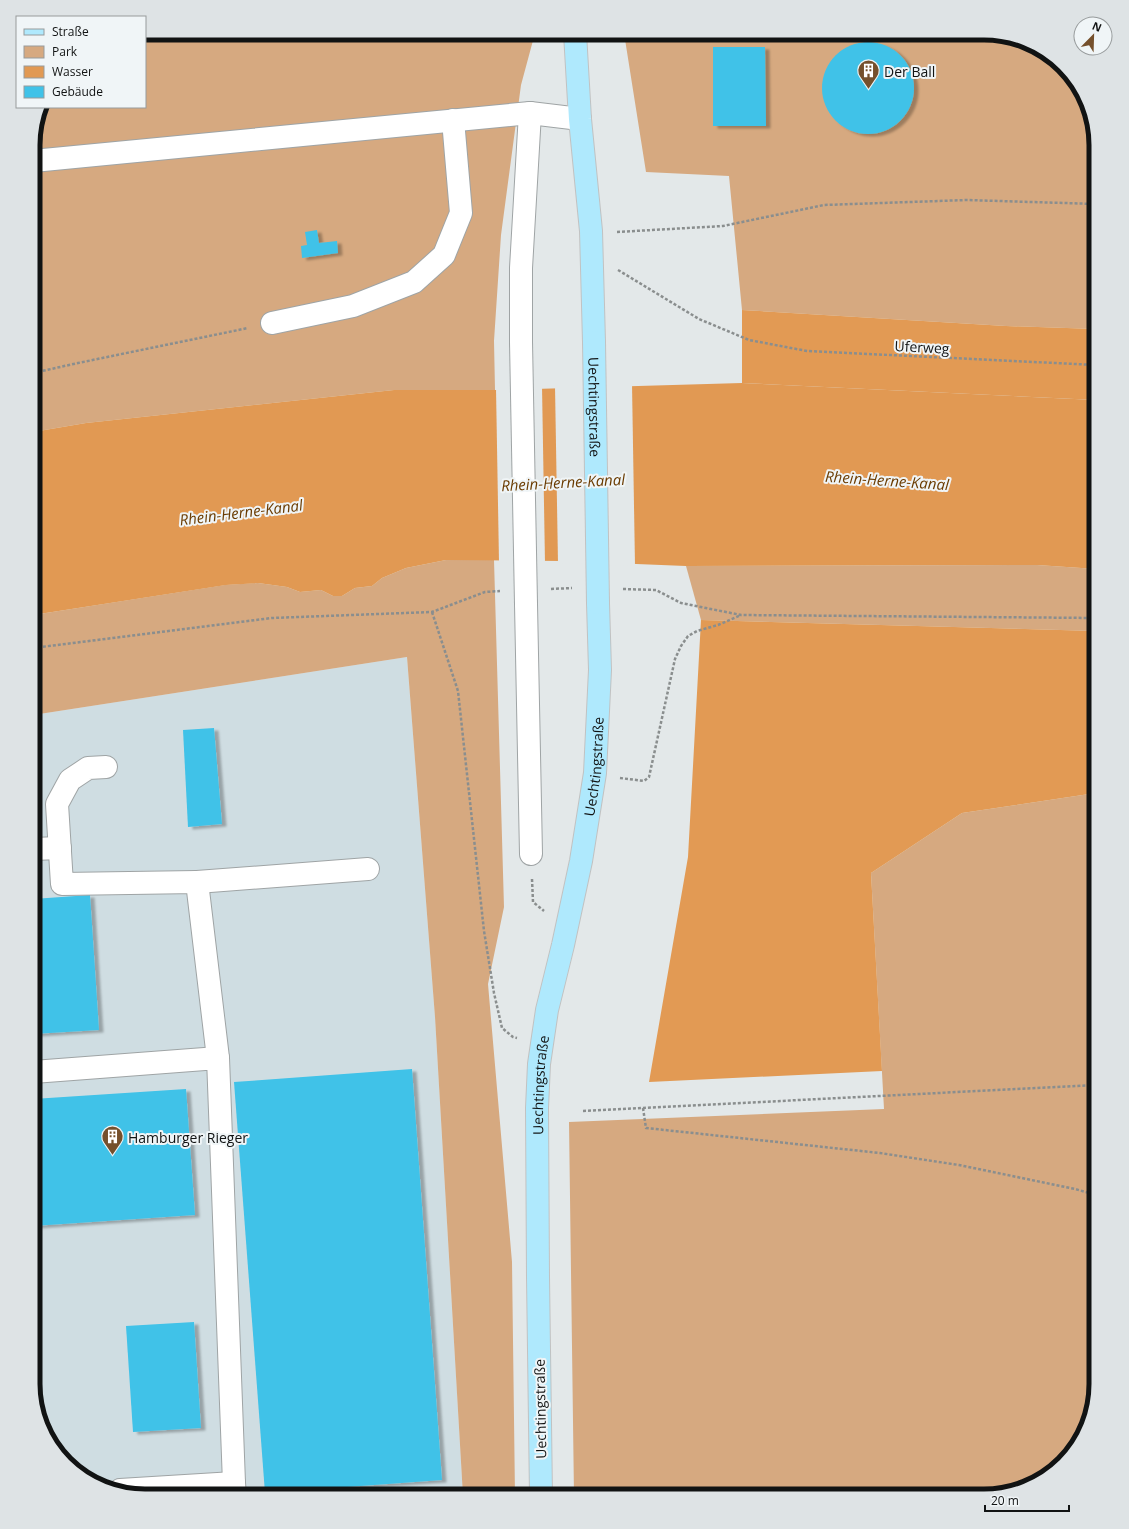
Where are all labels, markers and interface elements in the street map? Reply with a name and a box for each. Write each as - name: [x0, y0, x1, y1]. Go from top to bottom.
- legend: [16, 16, 146, 108]
- north arrow: [1073, 16, 1113, 56]
- text: N: [1090, 18, 1104, 35]
- text: Straße: [52, 23, 89, 40]
- text: Park: [52, 43, 78, 60]
- building icon: Der Ball: [855, 58, 881, 91]
- place label: Der Ball: [884, 62, 935, 81]
- text: Wasser: [52, 63, 93, 80]
- text: Gebäude: [52, 83, 103, 100]
- street label: Uferweg: [894, 336, 950, 358]
- street label: Uechtingstraße: [585, 357, 605, 457]
- water label: Rhein-Herne-Kanal: [824, 466, 951, 494]
- water label: Rhein-Herne-Kanal: [501, 469, 627, 495]
- water label: Rhein-Herne-Kanal: [178, 494, 305, 529]
- street label: Uechtingstraße: [579, 716, 607, 818]
- street label: Uechtingstraße: [527, 1034, 553, 1135]
- building icon: Hamburger Rieger: [99, 1124, 125, 1157]
- place label: Hamburger Rieger: [128, 1128, 248, 1147]
- street label: Uechtingstraße: [530, 1359, 550, 1459]
- scale bar: [985, 1487, 1069, 1513]
- text: 20 m: [991, 1492, 1019, 1509]

